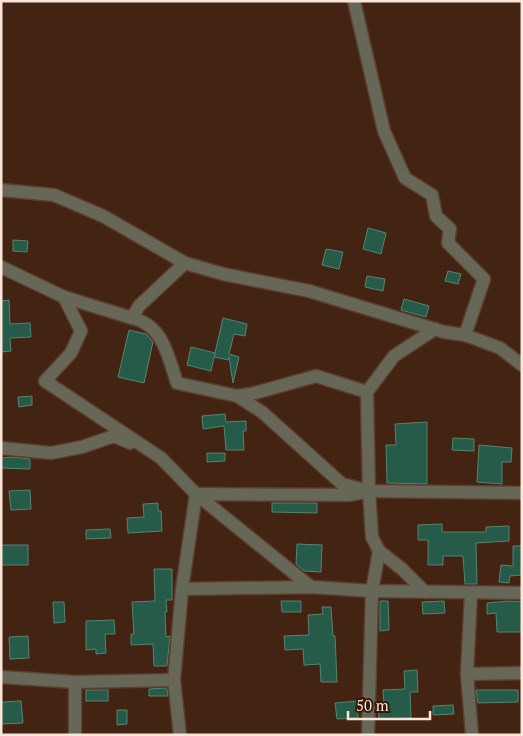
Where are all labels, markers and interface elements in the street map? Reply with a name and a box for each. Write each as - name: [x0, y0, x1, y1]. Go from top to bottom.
- scale bar: [348, 688, 430, 720]
- text: 50 m: [356, 695, 389, 715]

